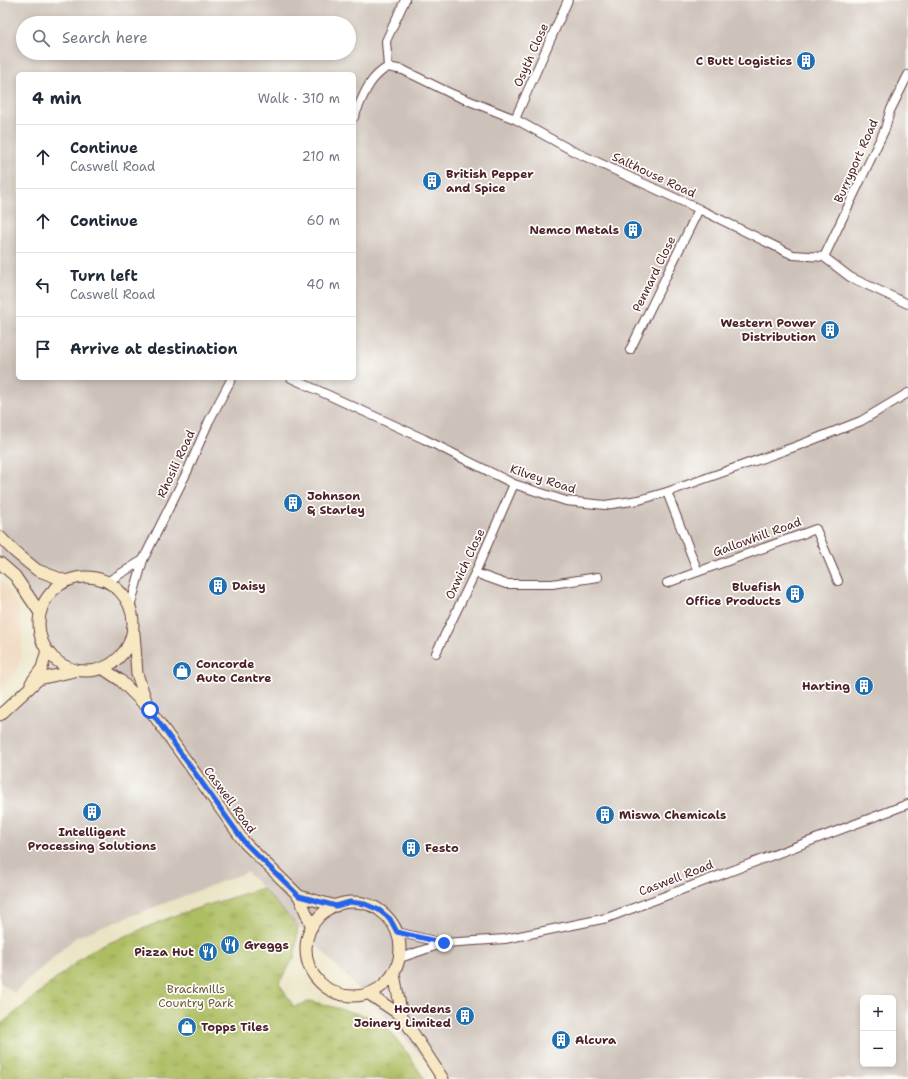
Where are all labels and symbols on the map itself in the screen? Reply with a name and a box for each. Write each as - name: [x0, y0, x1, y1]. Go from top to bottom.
- street label: Osyth Close: [510, 20, 552, 89]
- building icon: C Butt Logistics: [795, 50, 817, 72]
- place label: C Butt Logistics: [696, 53, 792, 69]
- street label: Burryport Road: [830, 116, 882, 205]
- street label: Salthouse Road: [610, 149, 699, 202]
- place label: British Pepper and Spice: [446, 166, 534, 196]
- building icon: British Pepper and Spice: [421, 170, 443, 192]
- building icon: Nemco Metals: [622, 219, 644, 241]
- place label: Nemco Metals: [529, 222, 619, 238]
- street label: Pennard Close: [629, 233, 679, 315]
- place label: Western Power Distribution: [721, 315, 817, 345]
- building icon: Western Power Distribution: [819, 319, 841, 341]
- street label: Rhosili Road: [153, 427, 199, 500]
- street label: Kilvey Road: [508, 461, 578, 497]
- place label: Johnson & Starley: [307, 488, 365, 518]
- building icon: Johnson & Starley: [282, 492, 304, 514]
- street label: Gallowhill Road: [711, 513, 804, 560]
- street label: Oxwich Close: [442, 526, 488, 602]
- building icon: Daisy: [207, 575, 229, 597]
- place label: Daisy: [232, 578, 266, 594]
- place label: Bluefish Office Products: [685, 579, 781, 609]
- building icon: Bluefish Office Products: [784, 583, 806, 605]
- place label: Concorde Auto Centre: [196, 656, 272, 686]
- shop icon: Concorde Auto Centre: [171, 660, 193, 682]
- building icon: Harting: [853, 675, 875, 697]
- place label: Harting: [802, 678, 850, 694]
- route start: [141, 701, 159, 719]
- street label: Caswell Road: [200, 763, 260, 837]
- building icon: Intelligent Processing Solutions: [81, 801, 103, 823]
- building icon: Miswa Chemicals: [594, 804, 616, 826]
- place label: Miswa Chemicals: [619, 807, 726, 823]
- place label: Intelligent Processing Solutions: [28, 824, 156, 854]
- building icon: Festo: [400, 837, 422, 859]
- place label: Festo: [425, 840, 459, 856]
- street label: Caswell Road: [636, 856, 716, 900]
- restaurant icon: Greggs: [219, 934, 241, 956]
- route end: [435, 934, 453, 952]
- place label: Greggs: [244, 937, 289, 953]
- restaurant icon: Pizza Hut: [197, 941, 219, 963]
- place label: Pizza Hut: [134, 944, 194, 960]
- park label: Brackmills Country Park: [158, 981, 234, 1011]
- place label: Howdens Joinery Limited: [354, 1001, 451, 1031]
- building icon: Howdens Joinery Limited: [454, 1005, 476, 1027]
- shop icon: Topps Tiles: [176, 1016, 198, 1038]
- place label: Topps Tiles: [201, 1019, 269, 1035]
- building icon: Alcura: [550, 1029, 572, 1051]
- place label: Alcura: [575, 1032, 617, 1048]

